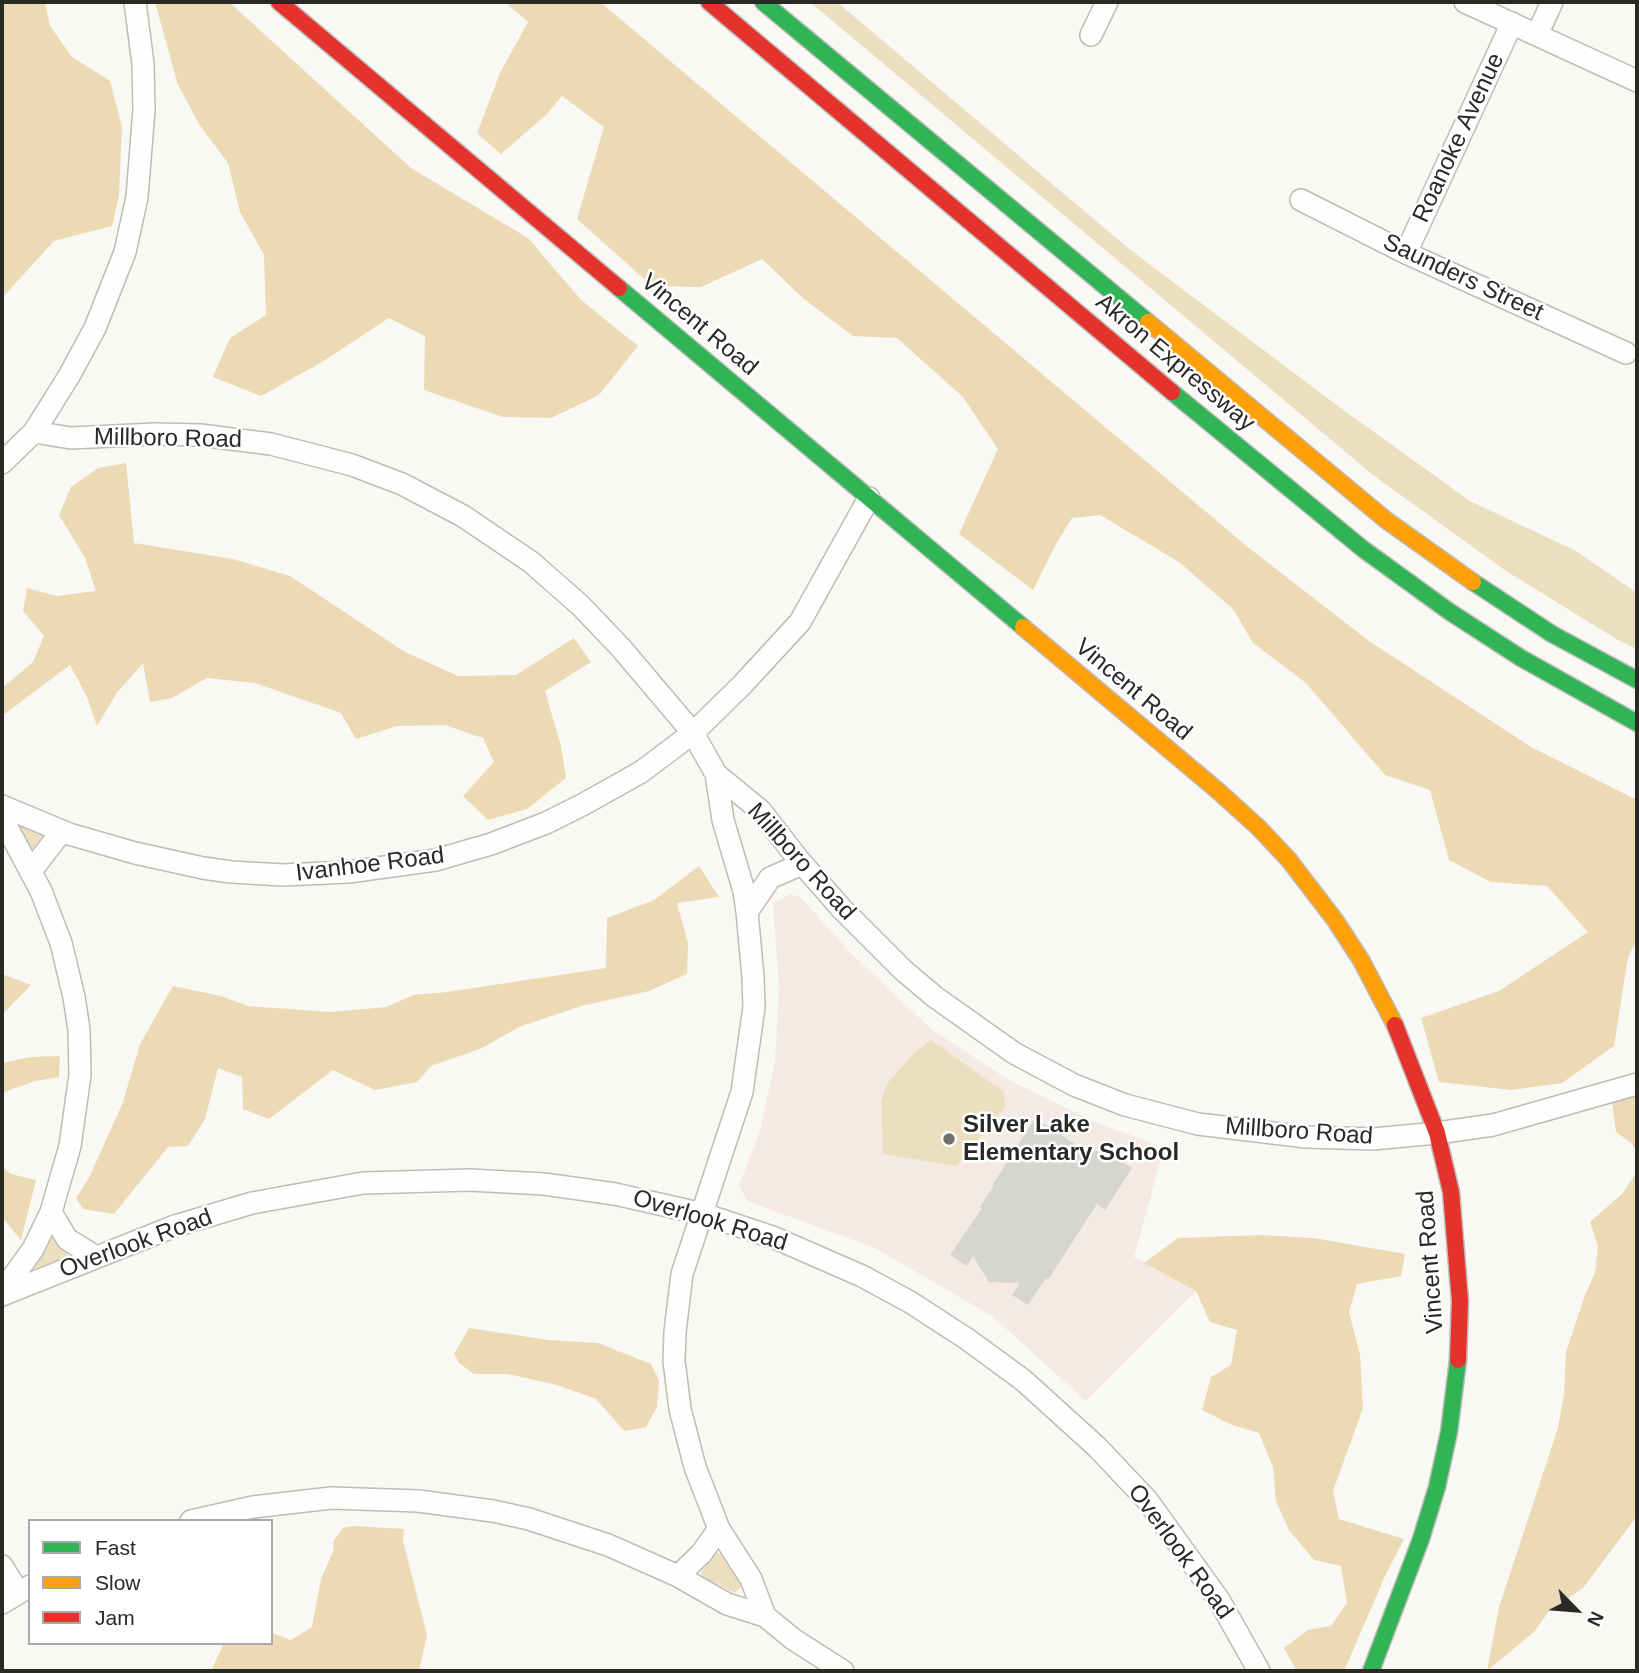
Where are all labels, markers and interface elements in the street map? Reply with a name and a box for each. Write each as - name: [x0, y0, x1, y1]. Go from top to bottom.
- street label: Roanoke Avenue: [1407, 49, 1511, 227]
- street label: Saunders Street: [1378, 228, 1548, 328]
- street label: Vincent Road: [635, 268, 763, 382]
- street label: Akron Expressway: [1090, 288, 1260, 438]
- street label: Millboro Road: [94, 423, 242, 455]
- street label: Vincent Road: [1069, 633, 1197, 747]
- street label: Millboro Road: [741, 797, 861, 927]
- street label: Ivanhoe Road: [294, 842, 446, 888]
- place label: Silver Lake Elementary School: [963, 1111, 1179, 1167]
- street label: Millboro Road: [1224, 1112, 1374, 1152]
- marker: Silver Lake Elementary School: [941, 1131, 957, 1147]
- street label: Overlook Road: [629, 1184, 791, 1258]
- street label: Vincent Road: [1412, 1189, 1450, 1335]
- street label: Overlook Road: [56, 1203, 216, 1285]
- street label: Overlook Road: [1121, 1479, 1239, 1625]
- legend: [28, 1519, 273, 1645]
- text: Fast: [95, 1536, 136, 1559]
- text: Slow: [95, 1571, 141, 1594]
- north arrow: [1541, 1575, 1611, 1645]
- text: Jam: [95, 1606, 135, 1629]
- text: N: [1583, 1608, 1608, 1630]

